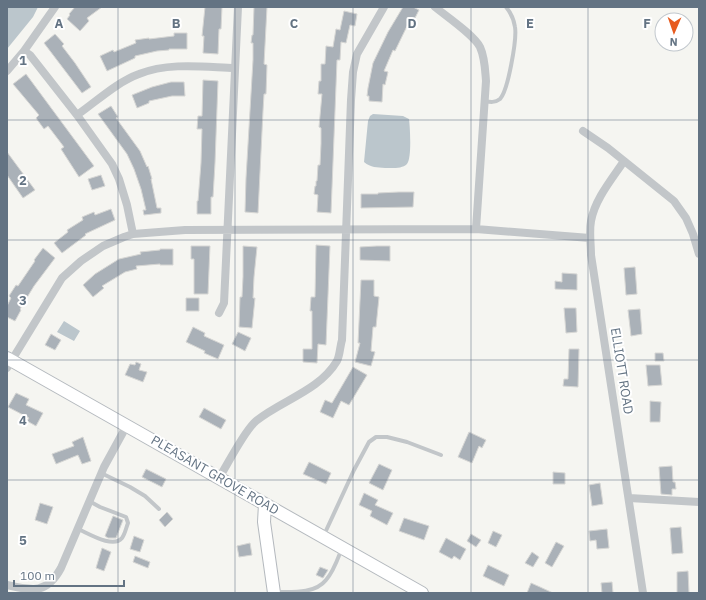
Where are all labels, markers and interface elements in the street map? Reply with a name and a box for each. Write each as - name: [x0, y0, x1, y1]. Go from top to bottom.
- north arrow: [654, 12, 694, 52]
- text: A: [55, 15, 64, 32]
- text: B: [172, 15, 181, 32]
- text: C: [290, 15, 299, 32]
- text: D: [407, 15, 417, 32]
- text: E: [526, 15, 534, 32]
- text: F: [643, 15, 651, 32]
- text: N: [669, 35, 678, 49]
- text: 1: [19, 52, 27, 69]
- text: 2: [19, 172, 27, 189]
- text: 3: [19, 292, 27, 309]
- street label: ELLIOTT ROAD: [607, 327, 637, 415]
- text: 4: [19, 412, 27, 429]
- street label: PLEASANT GROVE ROAD: [148, 431, 282, 519]
- text: 5: [19, 532, 27, 549]
- scale bar: [14, 562, 124, 588]
- text: 100 m: [20, 568, 55, 583]

